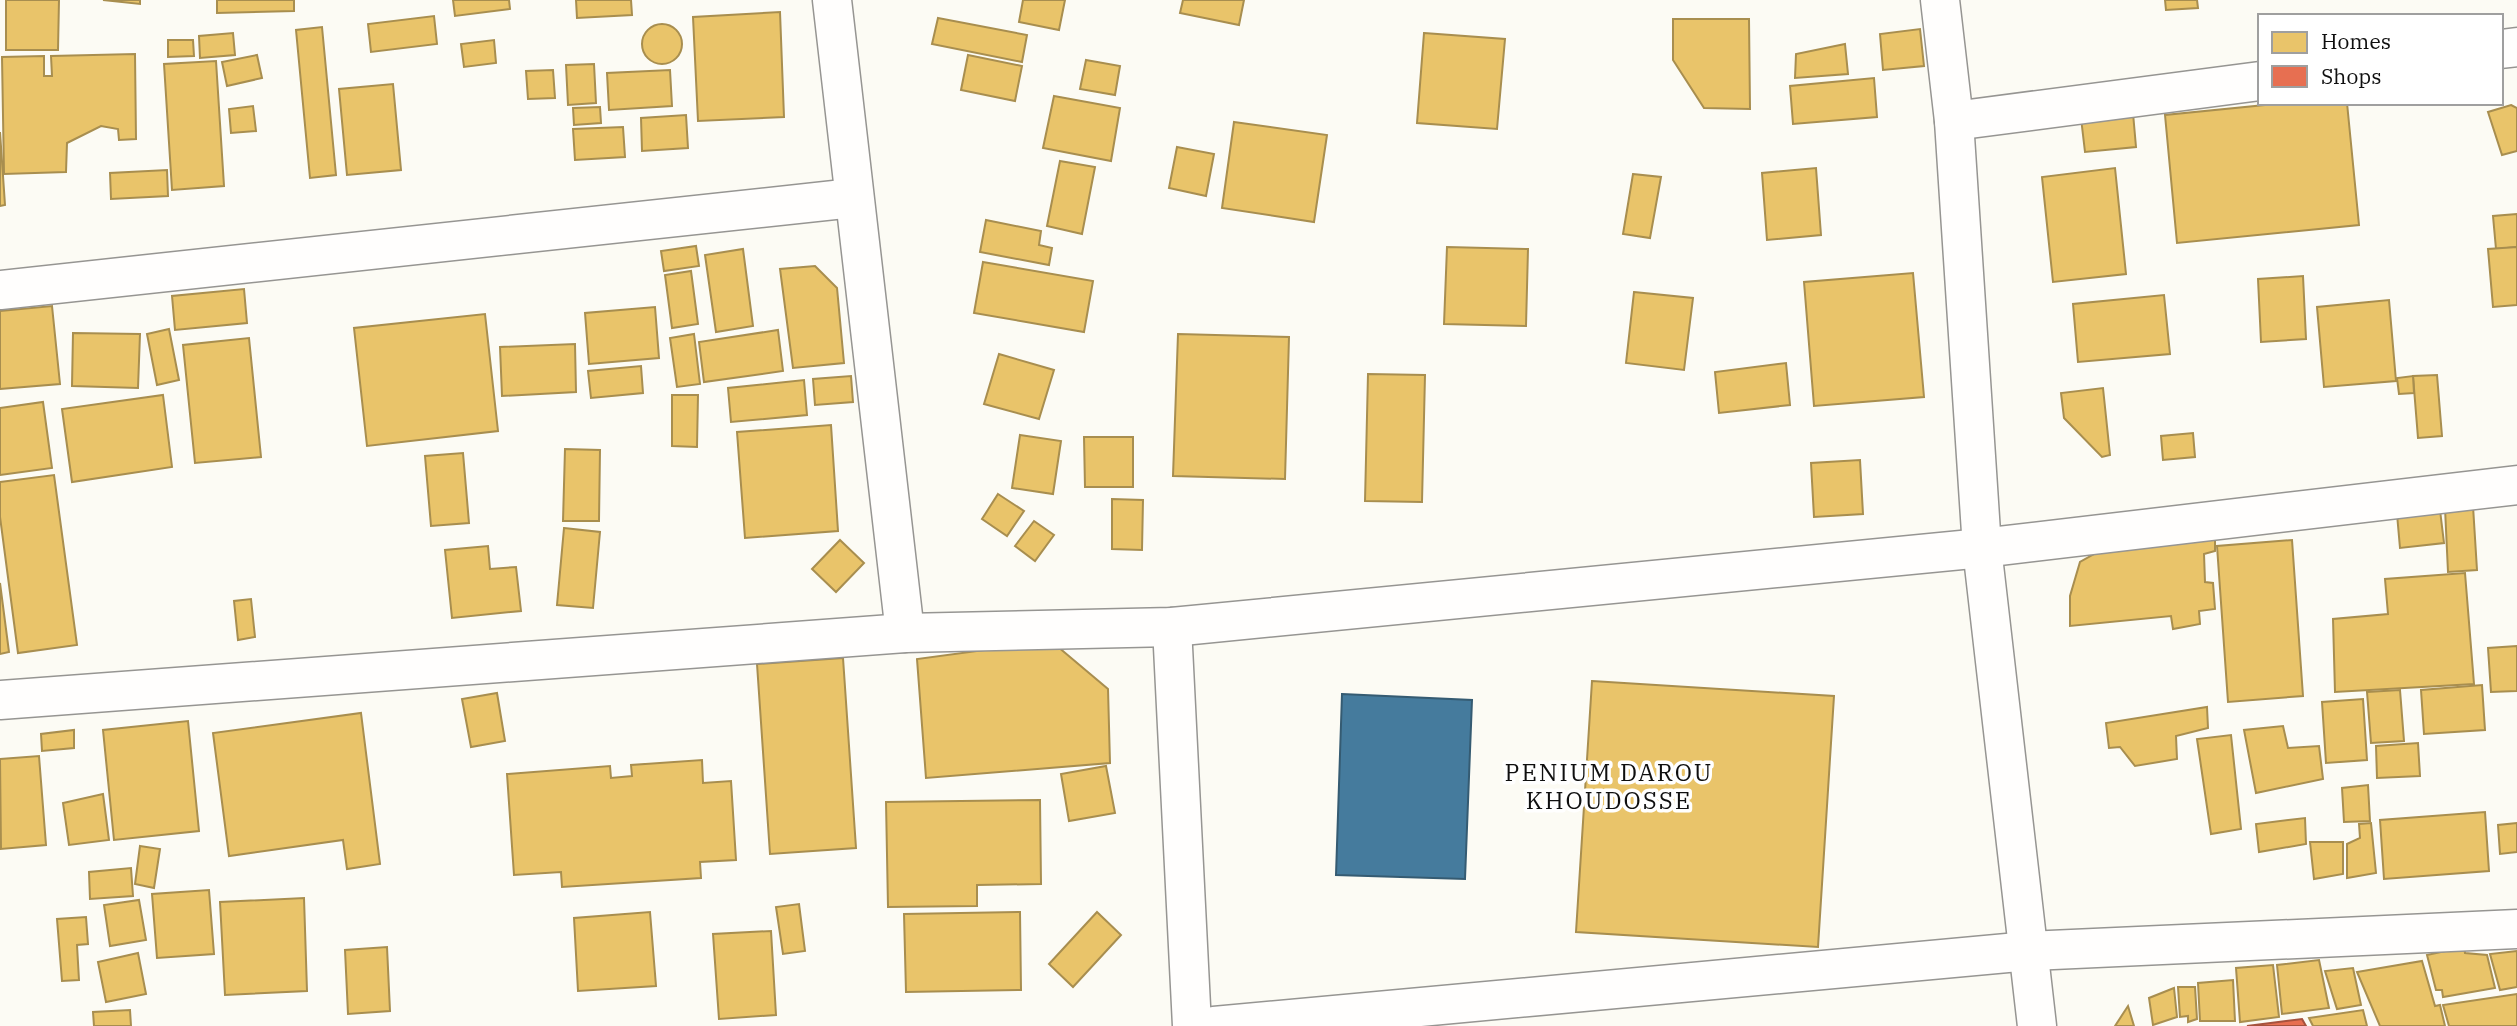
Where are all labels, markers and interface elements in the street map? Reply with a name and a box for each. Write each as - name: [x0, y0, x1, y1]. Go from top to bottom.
- legend: [2258, 14, 2503, 105]
- text: Homes: [2321, 27, 2391, 55]
- text: Shops: [2321, 62, 2381, 90]
- district label: PENIUM DAROU KHOUDOSSE: [1504, 756, 1714, 816]

